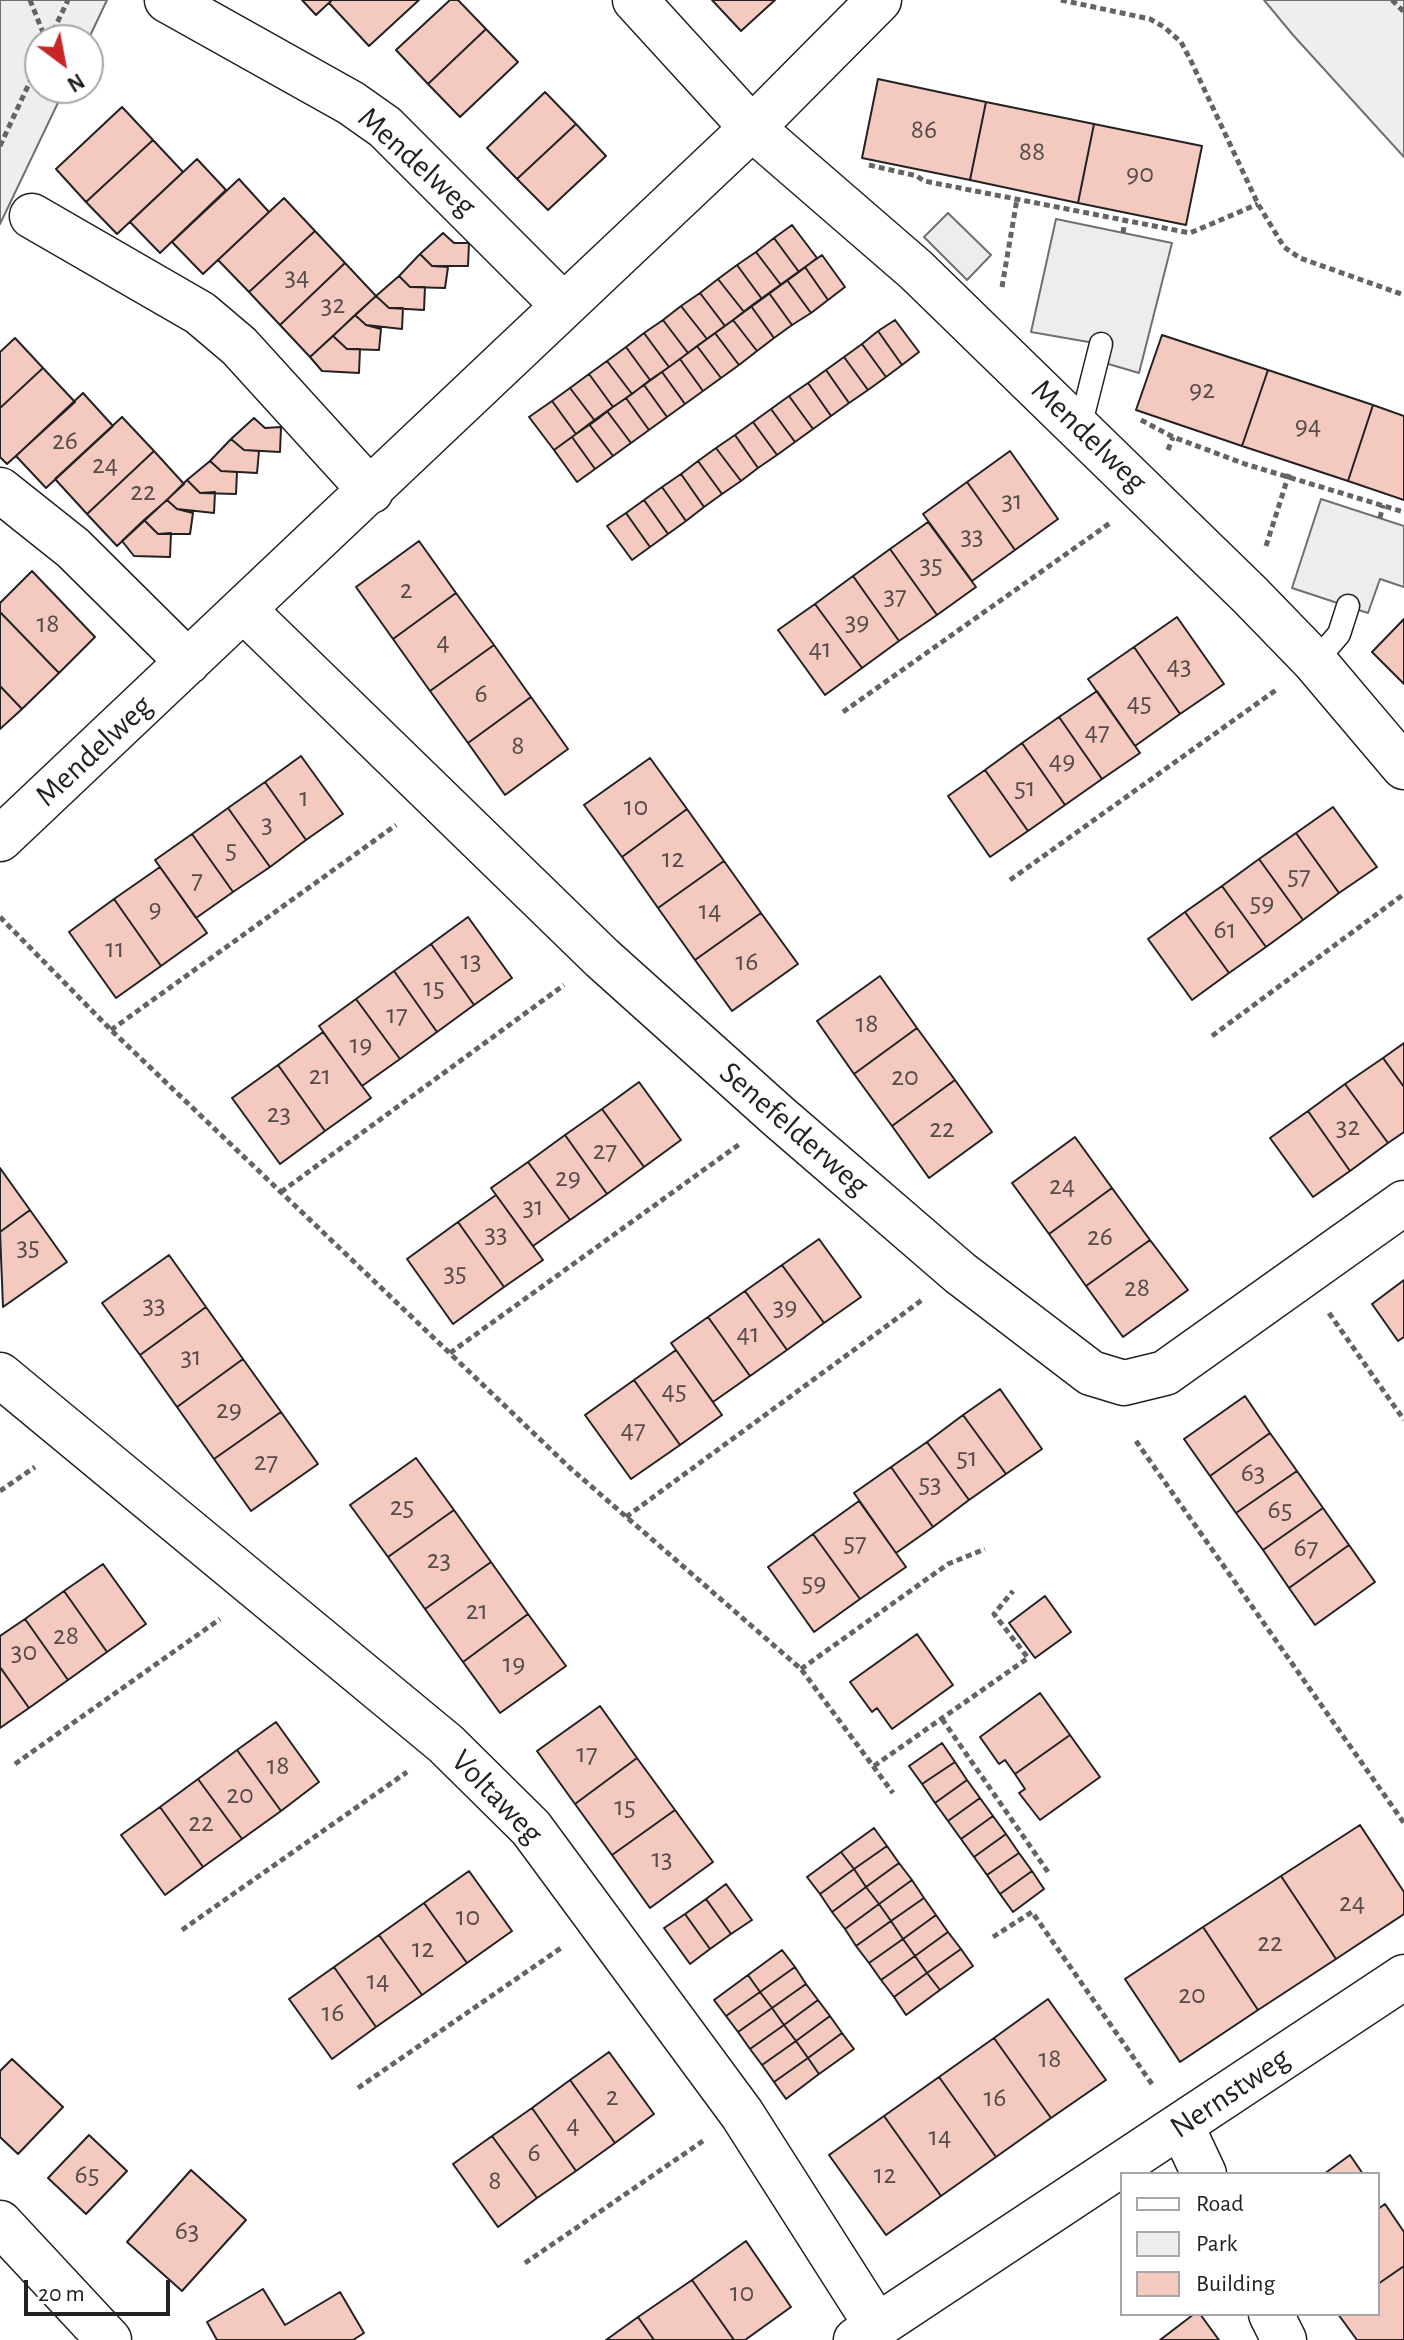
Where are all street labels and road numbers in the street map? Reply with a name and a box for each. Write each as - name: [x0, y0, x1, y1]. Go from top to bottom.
- street label: Mendelweg: [350, 99, 484, 225]
- street label: Mendelweg: [1023, 371, 1155, 501]
- street label: Mendelweg: [27, 687, 161, 815]
- street label: Senefelderweg: [711, 1054, 877, 1204]
- street label: Voltaweg: [443, 1742, 551, 1852]
- street label: Nernstweg: [1163, 2039, 1297, 2147]

